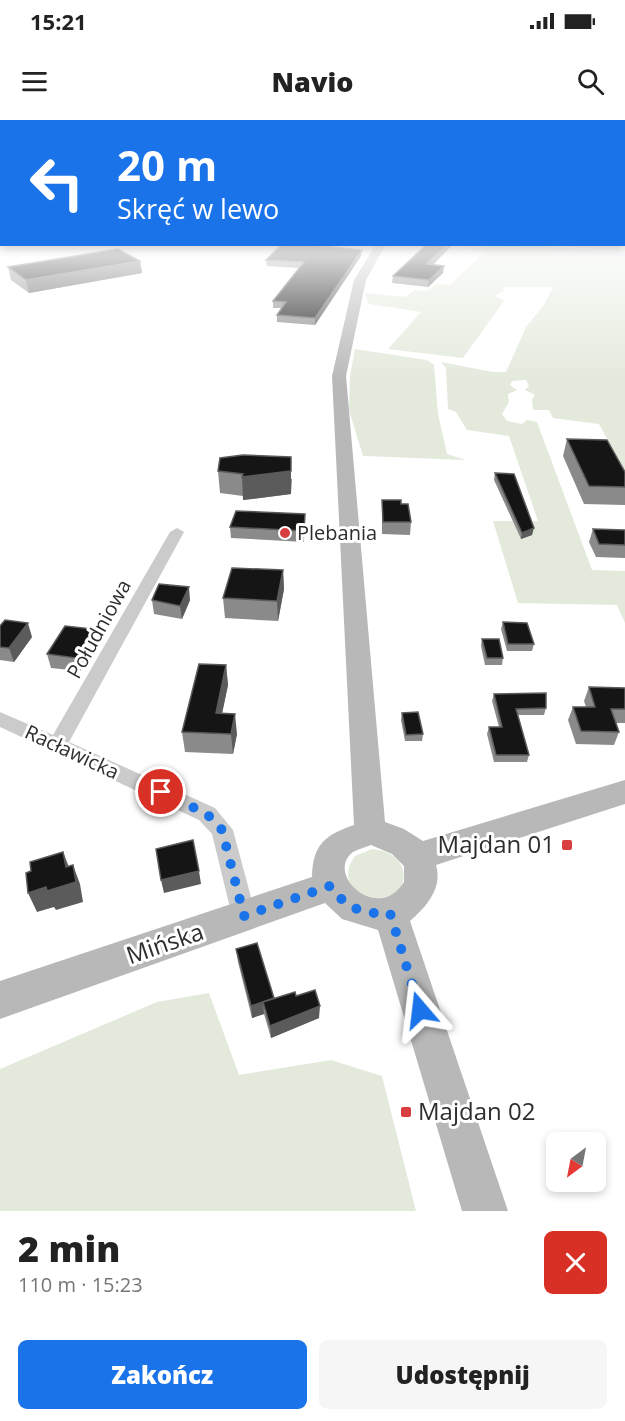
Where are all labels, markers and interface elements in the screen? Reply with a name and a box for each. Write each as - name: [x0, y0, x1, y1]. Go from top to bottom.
- text: 15:21: [30, 6, 87, 36]
- text: Navio: [272, 63, 353, 100]
- icon: menu: [18, 65, 51, 98]
- icon: search: [574, 65, 607, 98]
- text: 20 m: [117, 136, 217, 193]
- icon: left: [18, 144, 96, 222]
- text: Skręć w lewo: [117, 190, 279, 227]
- place label: Plebania: [297, 519, 377, 546]
- marker: Plebania: [278, 526, 292, 540]
- street label: Południowa: [60, 574, 137, 683]
- street label: Racławicka: [21, 718, 124, 785]
- pin: [135, 766, 186, 817]
- icon: arrive: [144, 775, 177, 808]
- place label: Majdan 01: [438, 827, 555, 860]
- marker: Majdan 01: [560, 838, 574, 852]
- street label: Mińska: [121, 914, 208, 971]
- position arrow: [388, 978, 452, 1042]
- place label: Majdan 02: [418, 1094, 535, 1127]
- marker: Majdan 02: [399, 1105, 413, 1119]
- north arrow: [546, 1132, 606, 1192]
- map controls: [546, 1132, 606, 1192]
- text: 2 min: [18, 1224, 120, 1273]
- button: close: [544, 1231, 607, 1294]
- text: 110 m · 15:23: [18, 1271, 143, 1298]
- button: Zakończ: [18, 1340, 307, 1409]
- button: Udostępnij: [319, 1340, 607, 1409]

